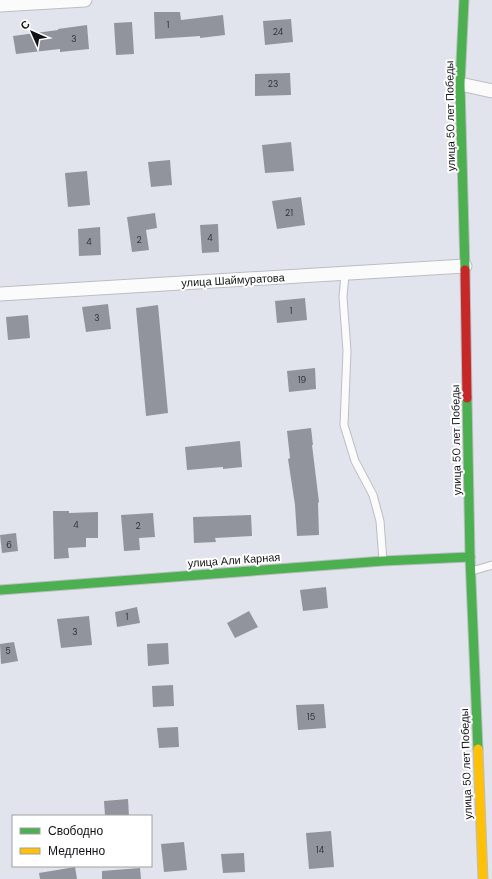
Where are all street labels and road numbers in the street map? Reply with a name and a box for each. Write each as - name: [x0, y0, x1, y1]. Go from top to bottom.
- street label: улица 50 лет Победы: [442, 60, 458, 172]
- street label: улица Шаймуратова: [181, 270, 286, 290]
- street label: улица 50 лет Победы: [448, 384, 464, 496]
- street label: улица Али Карная: [187, 550, 281, 570]
- street label: улица 50 лет Победы: [457, 708, 475, 820]

